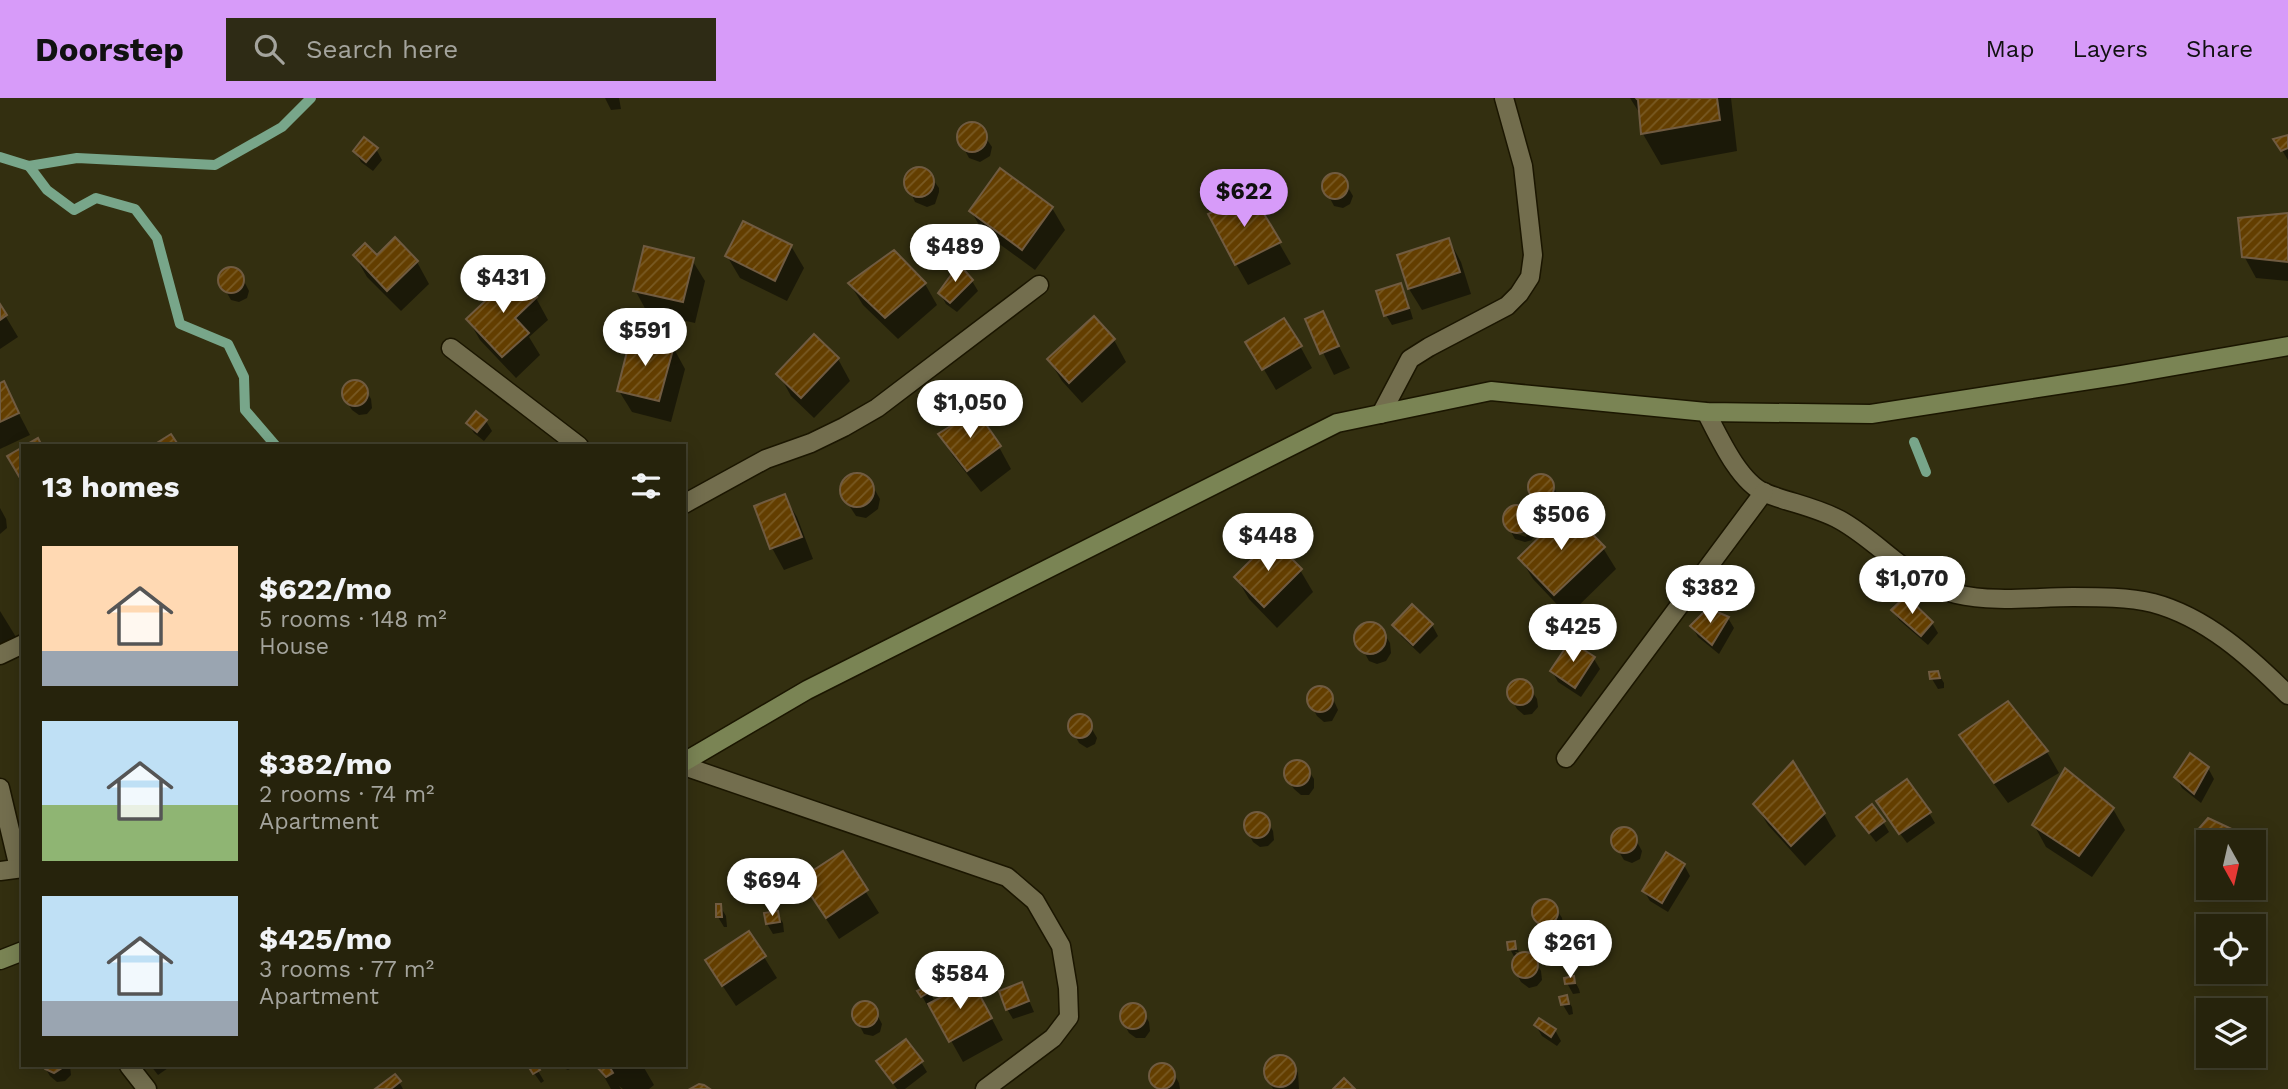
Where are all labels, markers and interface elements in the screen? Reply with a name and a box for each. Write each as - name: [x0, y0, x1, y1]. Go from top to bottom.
- search box: [226, 18, 716, 81]
- text: Doorstep: [35, 30, 184, 69]
- icon: search: [250, 30, 288, 68]
- text: Search here: [306, 34, 458, 64]
- text: Map: [1986, 35, 2034, 63]
- text: Layers: [2072, 35, 2148, 63]
- text: Share: [2186, 35, 2253, 63]
- pin: $622: [1203, 170, 1285, 229]
- text: $622: [1216, 178, 1272, 205]
- pin: $489: [914, 225, 996, 284]
- text: $489: [926, 233, 984, 260]
- pin: $431: [462, 256, 544, 315]
- text: $431: [476, 264, 530, 291]
- pin: $591: [604, 308, 686, 368]
- text: $591: [619, 317, 671, 344]
- pin: $1,050: [913, 380, 1027, 440]
- text: $1,050: [933, 389, 1007, 416]
- icon: filters: [627, 467, 665, 505]
- text: 13 homes: [42, 469, 179, 504]
- pin: $506: [1520, 492, 1602, 552]
- text: $506: [1532, 501, 1590, 528]
- pin: $448: [1227, 514, 1309, 573]
- text: $448: [1239, 522, 1297, 549]
- pin: $1,070: [1855, 556, 1969, 616]
- text: $1,070: [1875, 565, 1949, 592]
- pin: $382: [1669, 566, 1751, 625]
- text: $622/mo: [259, 571, 392, 606]
- icon: home: [98, 574, 182, 658]
- text: $382: [1682, 574, 1738, 601]
- pin: $425: [1532, 604, 1614, 664]
- text: 5 rooms · 148 m²: [259, 606, 447, 633]
- text: $425: [1545, 613, 1601, 640]
- text: House: [259, 633, 329, 660]
- text: $382/mo: [259, 746, 392, 781]
- icon: home: [98, 749, 182, 833]
- text: 2 rooms · 74 m²: [259, 781, 434, 808]
- text: Apartment: [259, 808, 379, 835]
- north arrow: [2196, 830, 2266, 900]
- map controls: [2196, 830, 2266, 1068]
- pin: $694: [731, 858, 813, 918]
- text: $694: [743, 867, 801, 894]
- button: locate: [2196, 914, 2266, 984]
- pin: $261: [1529, 920, 1611, 980]
- text: $425/mo: [259, 921, 392, 956]
- icon: home: [98, 924, 182, 1008]
- text: $261: [1544, 929, 1596, 956]
- pin: $584: [919, 951, 1001, 1011]
- text: 3 rooms · 77 m²: [259, 956, 434, 983]
- text: $584: [931, 960, 989, 987]
- text: Apartment: [259, 983, 379, 1010]
- button: layers: [2196, 998, 2266, 1068]

